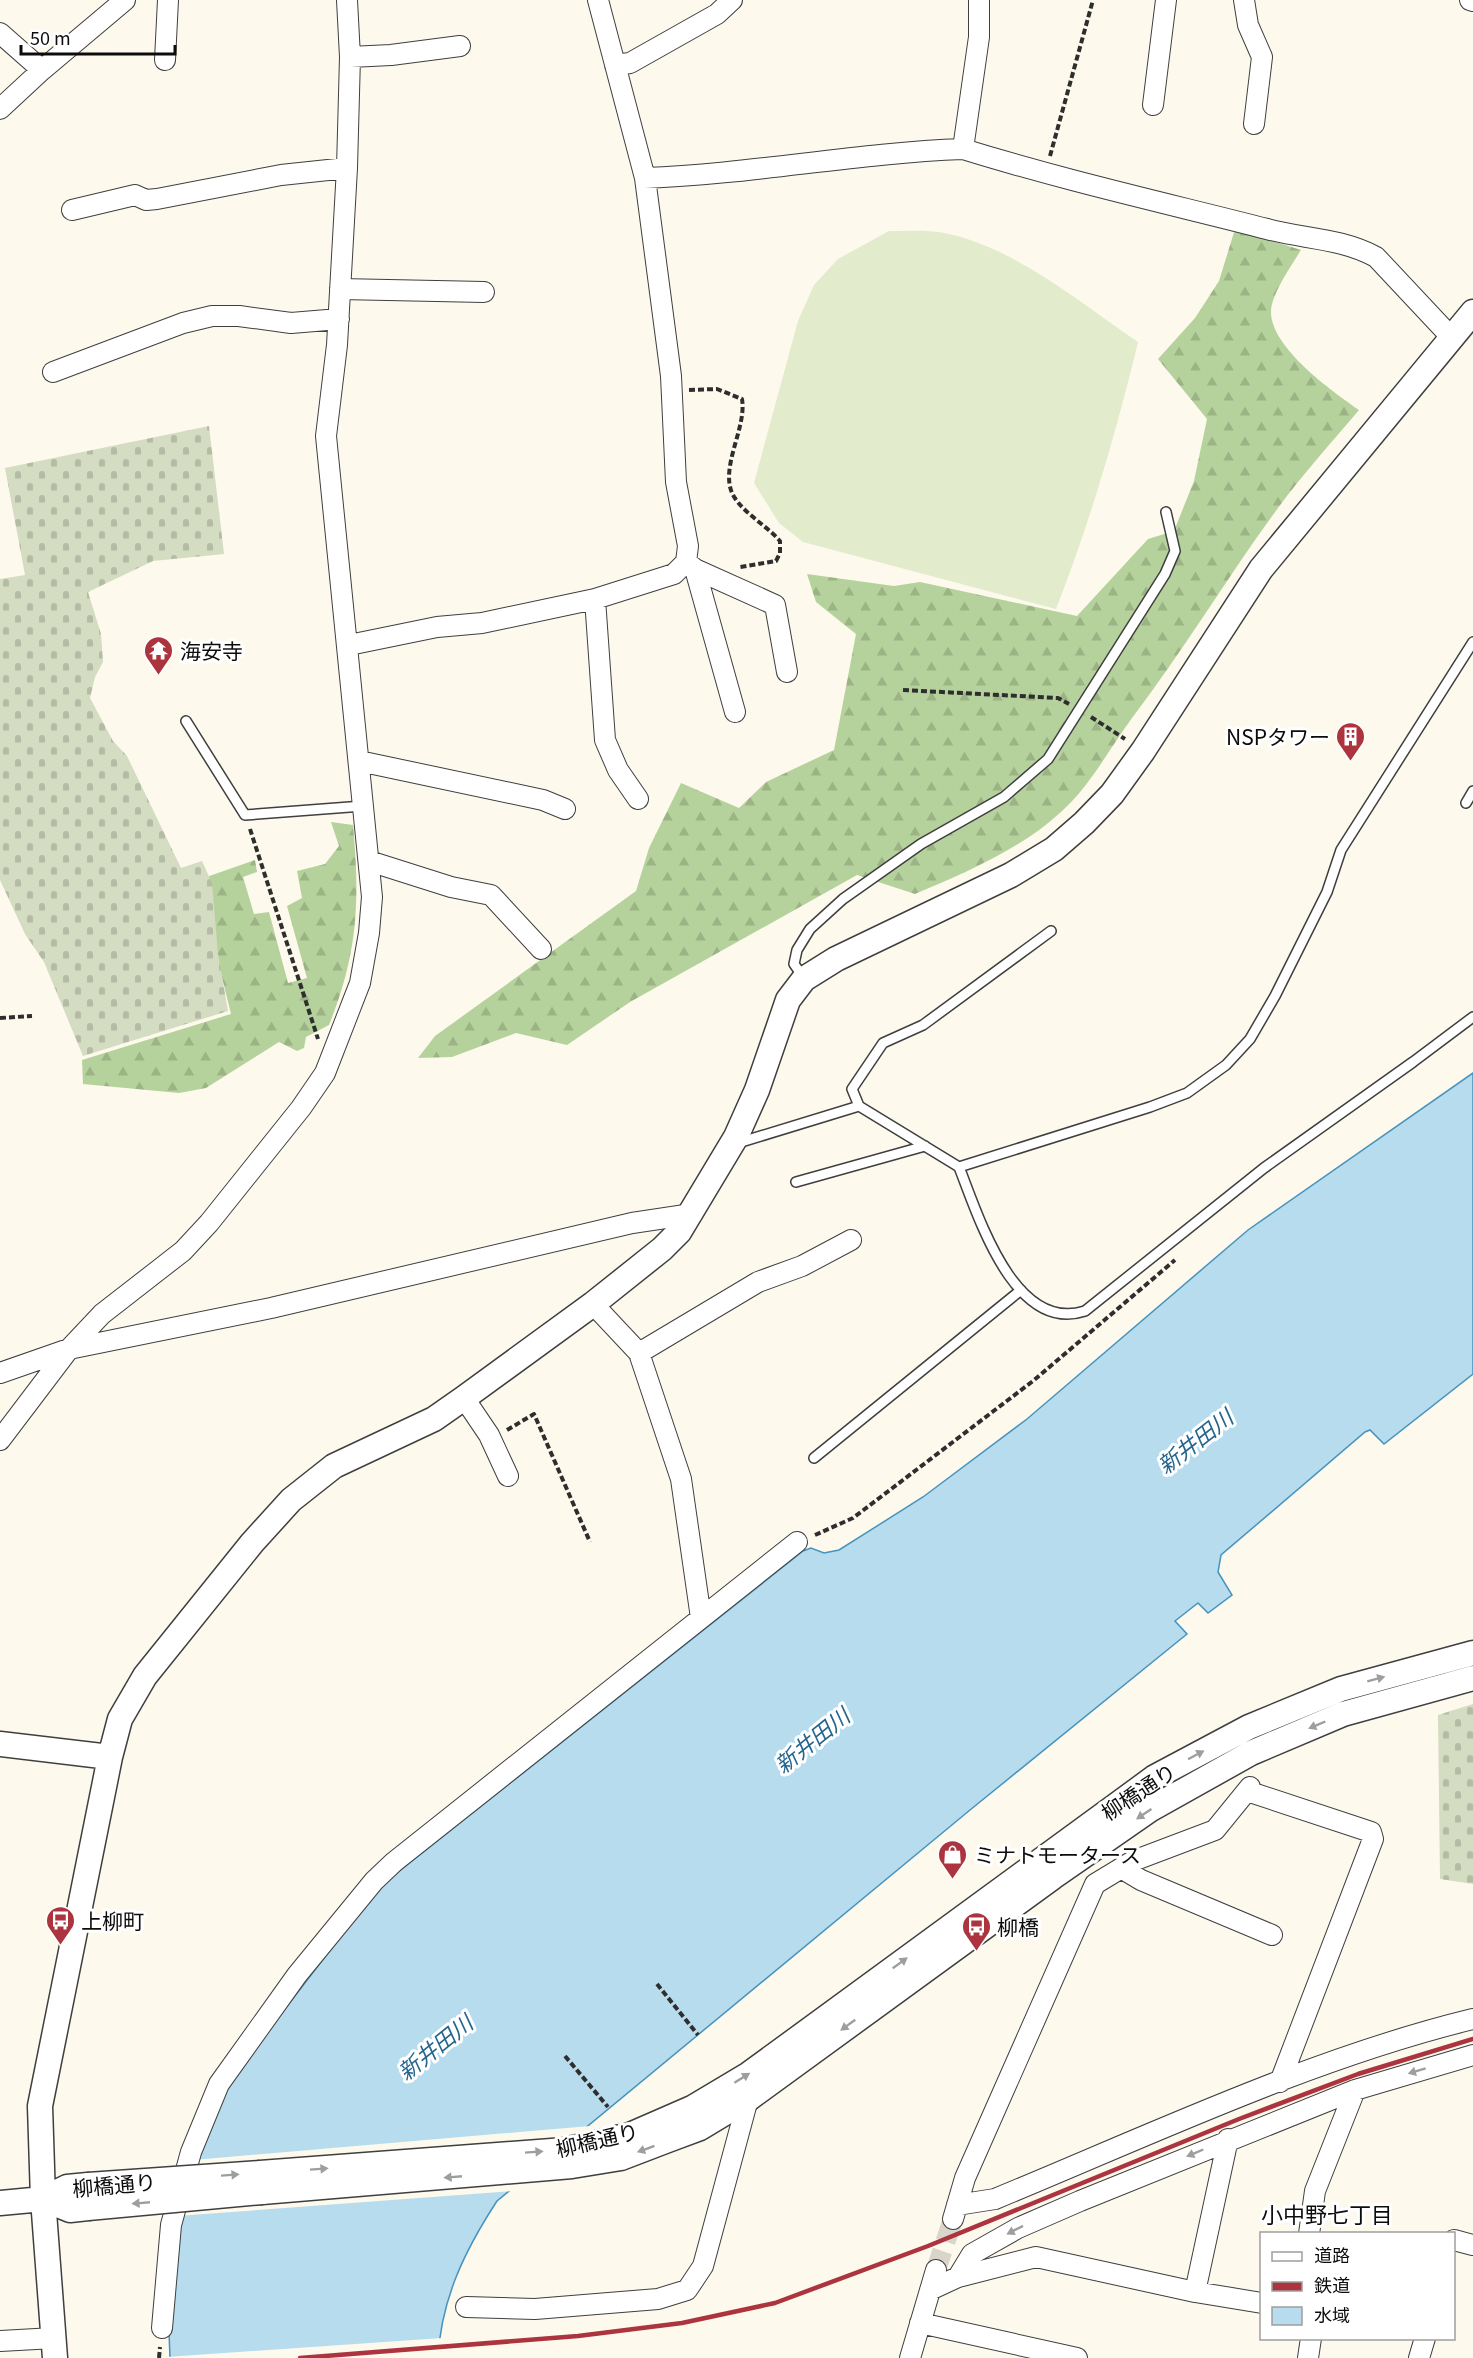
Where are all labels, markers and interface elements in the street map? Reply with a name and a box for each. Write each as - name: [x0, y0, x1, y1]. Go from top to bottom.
- scale bar: [21, 18, 176, 56]
- text: 50 m: [30, 24, 71, 50]
- temple icon: 海安寺: [143, 634, 175, 676]
- place label: 海安寺: [180, 635, 243, 665]
- building icon: NSPタワー: [1335, 720, 1367, 762]
- place label: NSPタワー: [1226, 721, 1330, 751]
- water label: 新井田川: [1149, 1399, 1240, 1480]
- one-way arrow: [1367, 1674, 1385, 1684]
- water label: 新井田川: [767, 1698, 857, 1779]
- one-way arrow: [1307, 1720, 1325, 1730]
- one-way arrow: [1188, 1750, 1205, 1760]
- street label: 柳橋通り: [1095, 1756, 1181, 1826]
- one-way arrow: [1136, 1808, 1152, 1820]
- shop icon: ミナトモータース: [937, 1838, 969, 1880]
- place label: ミナトモータース: [974, 1839, 1141, 1869]
- bus stop icon: 上柳町: [44, 1904, 76, 1946]
- place label: 上柳町: [81, 1905, 144, 1935]
- bus stop icon: 柳橋: [960, 1910, 992, 1952]
- place label: 柳橋: [997, 1911, 1039, 1941]
- one-way arrow: [891, 1957, 907, 1969]
- water label: 新井田川: [390, 2005, 480, 2086]
- one-way arrow: [841, 2019, 856, 2031]
- one-way arrow: [1408, 2067, 1426, 2076]
- one-way arrow: [734, 2072, 750, 2083]
- street label: 柳橋通り: [553, 2115, 641, 2163]
- one-way arrow: [636, 2144, 654, 2154]
- one-way arrow: [525, 2147, 544, 2157]
- one-way arrow: [1185, 2148, 1203, 2158]
- one-way arrow: [309, 2164, 328, 2173]
- street label: 柳橋通り: [71, 2165, 157, 2203]
- one-way arrow: [221, 2171, 240, 2180]
- one-way arrow: [444, 2172, 463, 2182]
- district label: 小中野七丁目: [1261, 2197, 1393, 2229]
- one-way arrow: [132, 2198, 151, 2208]
- one-way arrow: [1007, 2225, 1024, 2235]
- legend: [1260, 2232, 1455, 2340]
- text: 道路: [1314, 2241, 1350, 2267]
- text: 鉄道: [1314, 2271, 1350, 2297]
- text: 水域: [1314, 2301, 1350, 2327]

